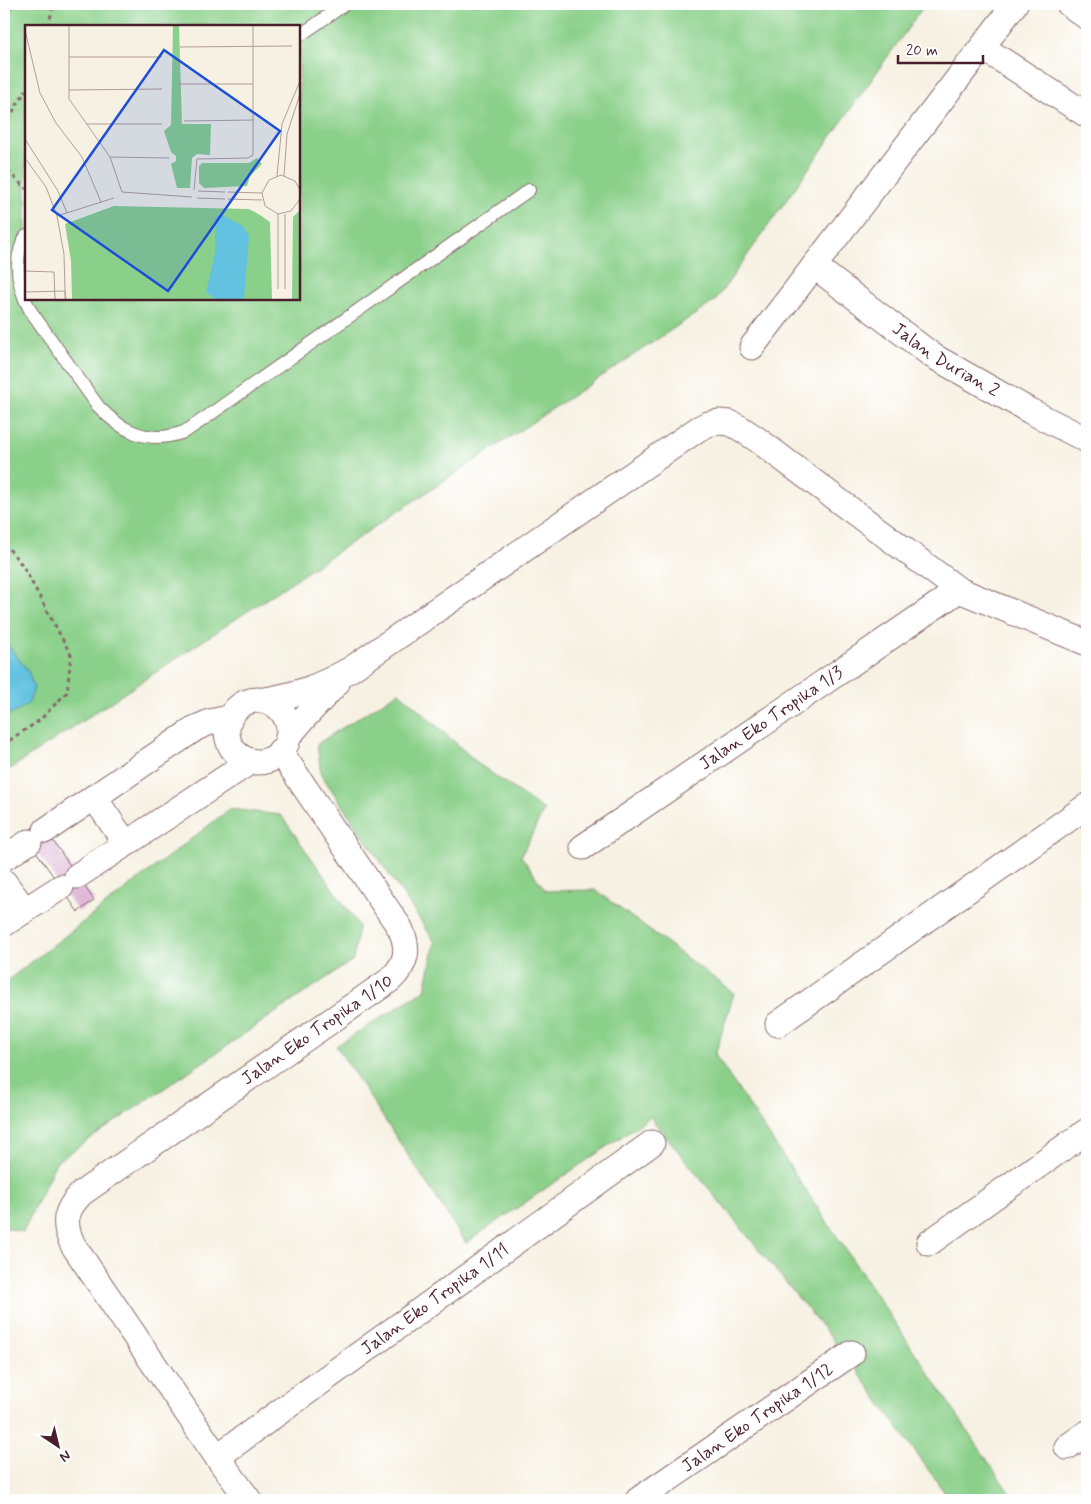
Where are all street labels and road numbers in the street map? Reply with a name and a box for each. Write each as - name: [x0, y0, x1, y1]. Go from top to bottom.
- street label: Jalan Durian 2: [887, 317, 1004, 403]
- street label: Jalan Eko Tropika 1/3: [695, 661, 848, 776]
- street label: Jalan Eko Tropika 1/10: [237, 969, 398, 1091]
- street label: Jalan Eko Tropika 1/11: [356, 1238, 514, 1361]
- street label: Jalan Eko Tropika 1/12: [677, 1357, 838, 1478]

